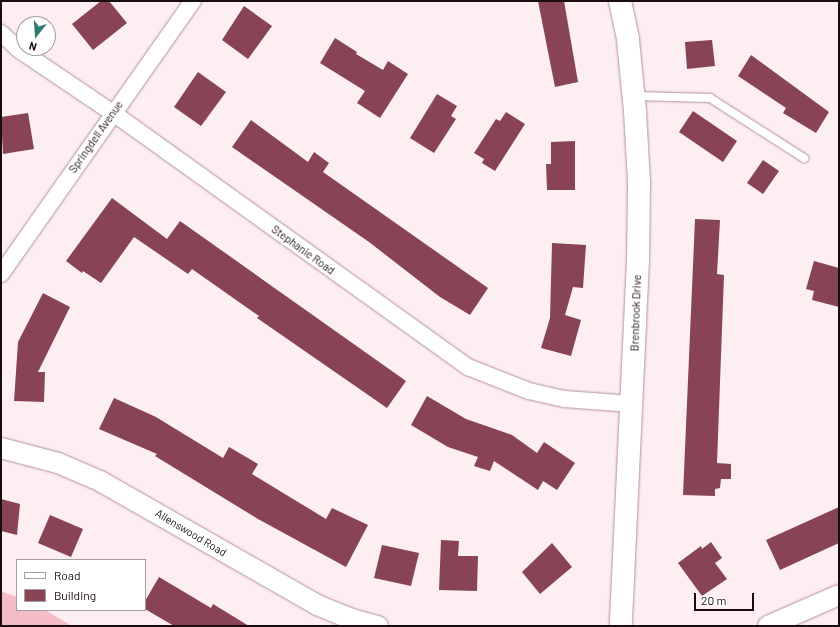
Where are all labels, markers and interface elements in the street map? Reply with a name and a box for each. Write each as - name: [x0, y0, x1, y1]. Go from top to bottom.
- north arrow: [16, 16, 56, 56]
- text: N: [27, 40, 38, 54]
- street label: Springdell Avenue: [66, 98, 126, 176]
- street label: Stephanie Road: [269, 223, 337, 277]
- street label: Brenbrook Drive: [628, 274, 644, 352]
- street label: Allenswood Road: [153, 507, 229, 559]
- legend: [16, 559, 146, 611]
- text: Road: [54, 568, 81, 582]
- scale bar: [696, 585, 756, 611]
- text: Building: [54, 588, 96, 602]
- text: 20 m: [701, 593, 727, 607]

